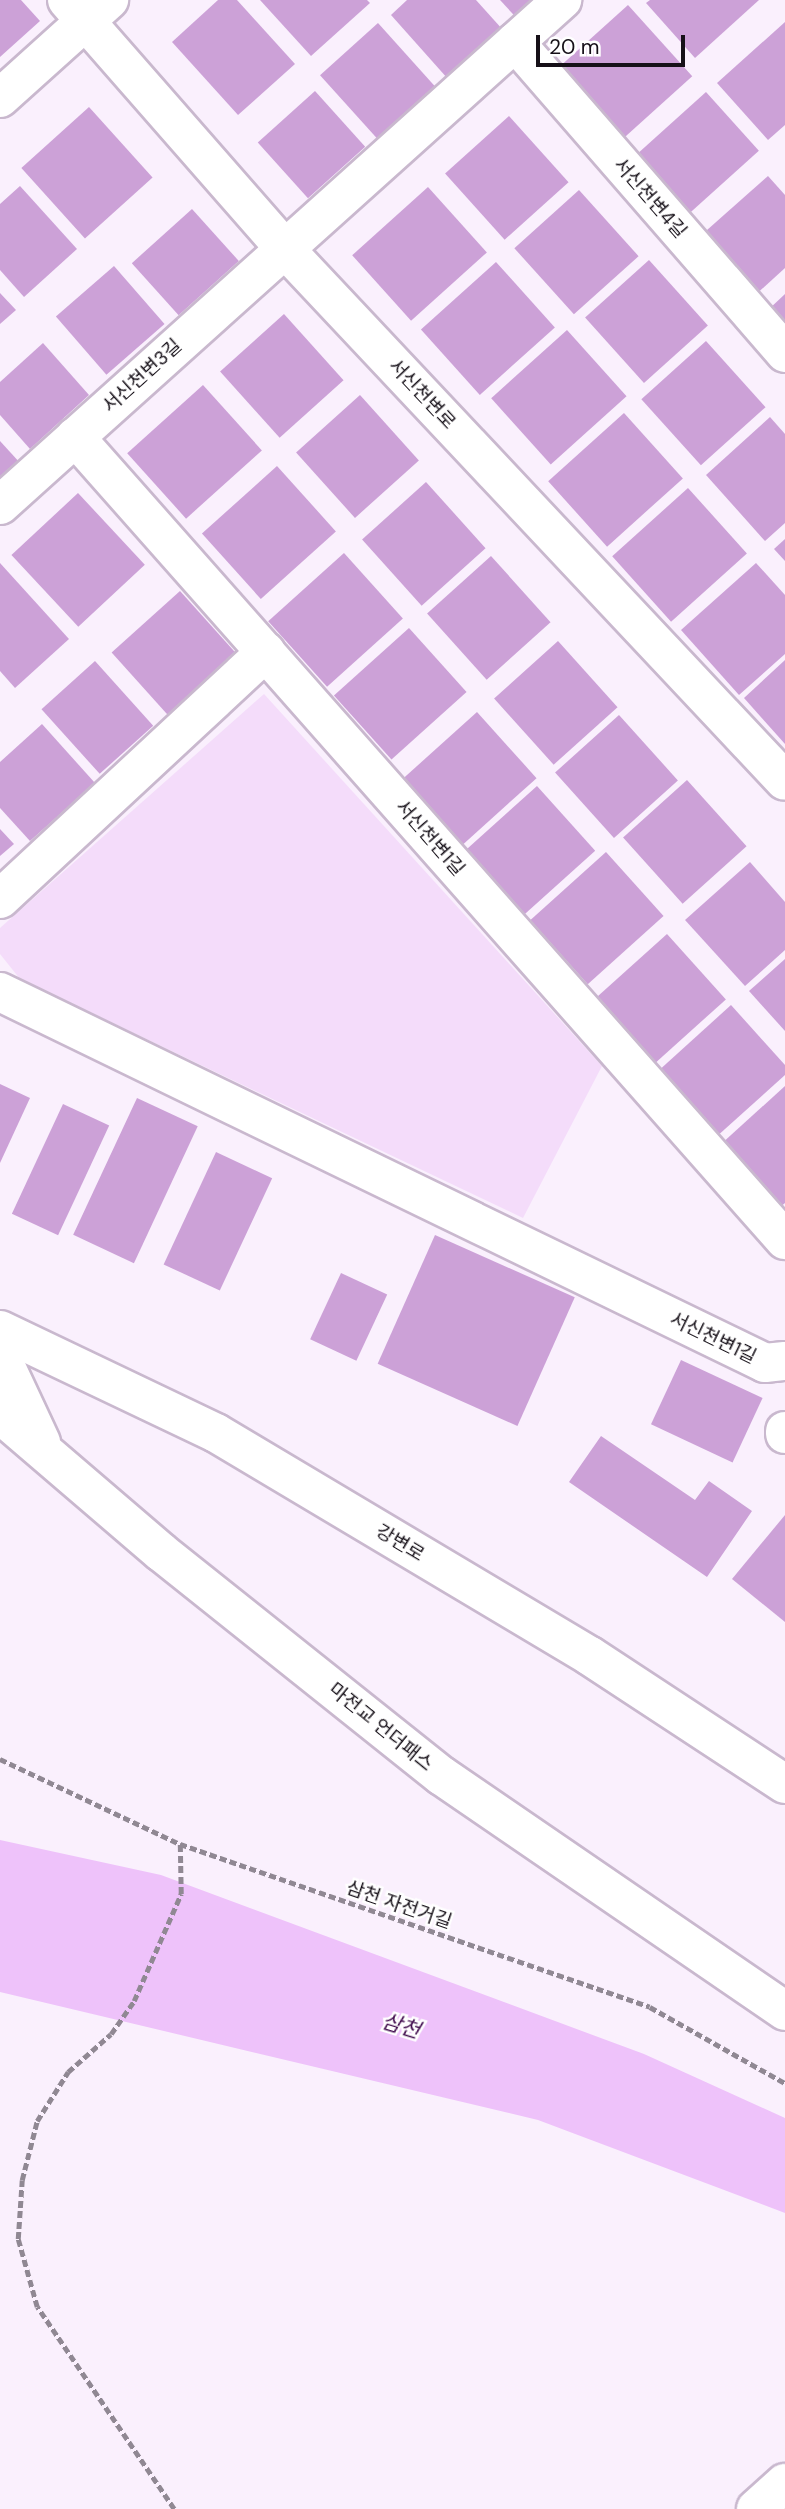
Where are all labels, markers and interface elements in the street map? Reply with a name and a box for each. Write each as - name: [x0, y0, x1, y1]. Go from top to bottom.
- scale bar: [540, 21, 689, 65]
- text: 20 m: [549, 33, 600, 61]
- street label: 서신천변4길: [609, 153, 691, 243]
- street label: 서신천변3길: [98, 335, 186, 417]
- street label: 서신천변로: [384, 354, 460, 434]
- street label: 서신천변1길: [391, 795, 469, 881]
- street label: 서신천변1길: [666, 1307, 760, 1369]
- street label: 강변로: [372, 1520, 428, 1566]
- street label: 마전교 언더패스: [324, 1678, 438, 1776]
- street label: 삼천 자전거길: [343, 1876, 455, 1934]
- water label: 삼천: [379, 2008, 423, 2044]

